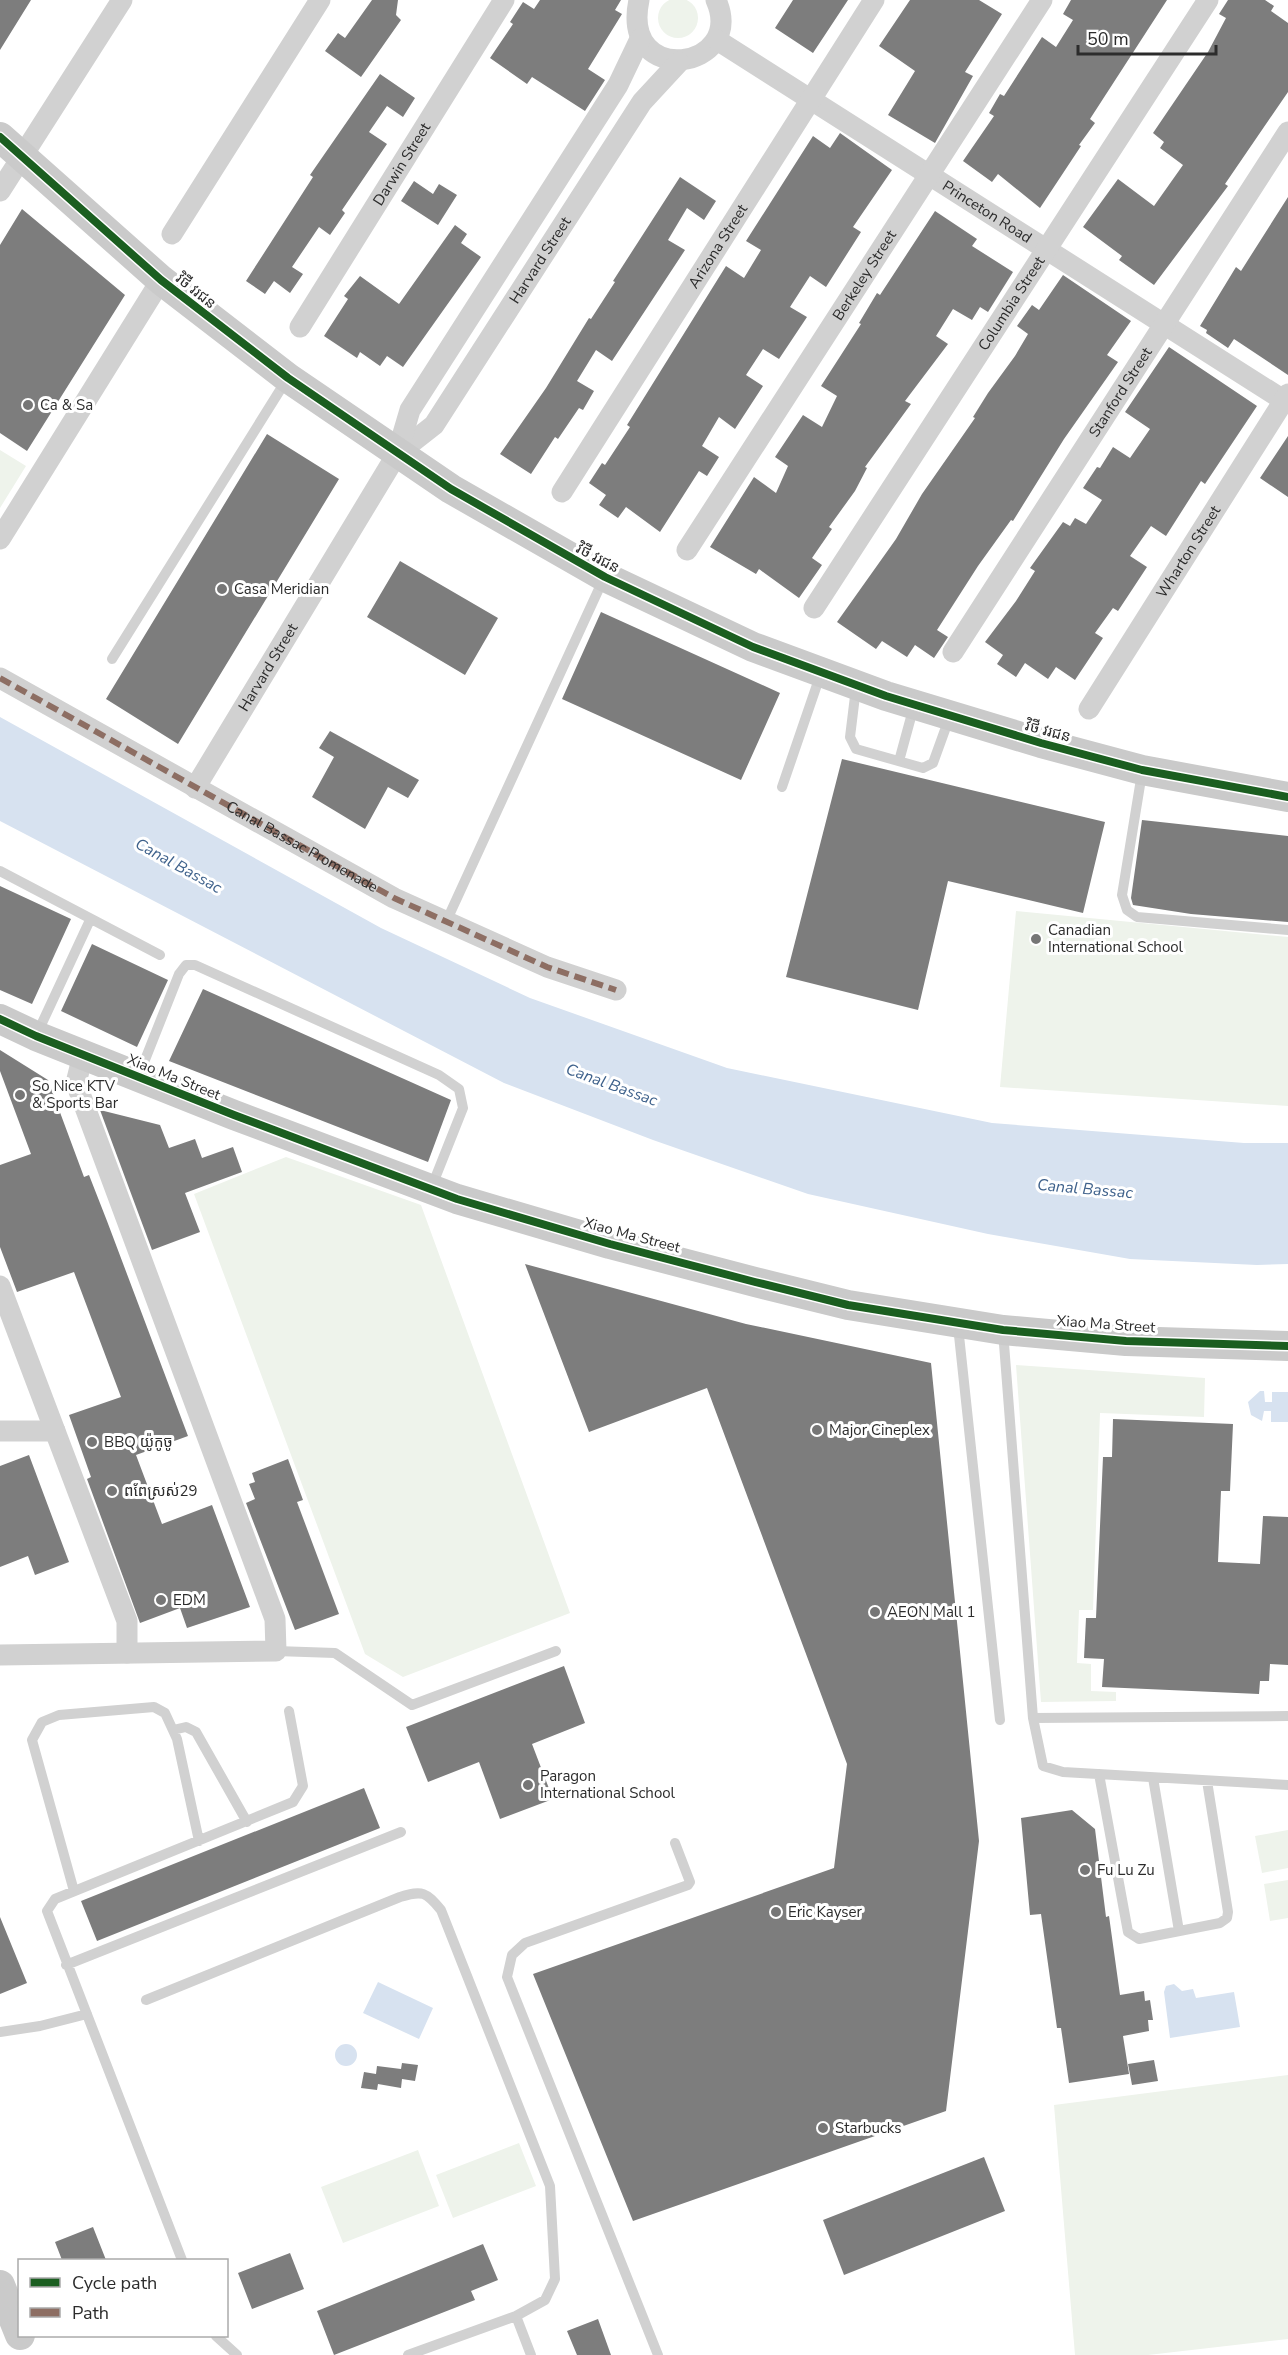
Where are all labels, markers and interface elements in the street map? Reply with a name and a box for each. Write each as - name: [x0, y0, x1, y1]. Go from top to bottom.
- scale bar: [1078, 18, 1216, 56]
- text: 50 m: [1087, 27, 1129, 51]
- street label: Darwin Street: [368, 118, 435, 209]
- street label: Princeton Road: [938, 176, 1036, 248]
- street label: Arizona Street: [684, 200, 752, 292]
- street label: Harvard Street: [505, 212, 576, 308]
- street label: Berkeley Street: [828, 226, 901, 324]
- street label: Columbia Street: [973, 252, 1050, 354]
- street label: វិថី វរជន: [172, 269, 220, 313]
- street label: Stanford Street: [1084, 343, 1157, 441]
- place label: Ca & Sa: [40, 395, 93, 415]
- marker: Ca & Sa: [21, 398, 35, 412]
- street label: Wharton Street: [1152, 501, 1225, 602]
- street label: វិថី វរជន: [573, 538, 623, 578]
- place label: Casa Meridian: [234, 579, 329, 599]
- marker: Casa Meridian: [215, 582, 229, 596]
- street label: Harvard Street: [234, 619, 303, 715]
- street label: វិថី វរជន: [1023, 715, 1073, 747]
- street label: Canal Bassac Promenade: [223, 796, 382, 897]
- water label: Canal Bassac: [131, 833, 226, 899]
- place label: Canadian International School: [1048, 920, 1184, 957]
- marker: Canadian International School: [1029, 932, 1043, 946]
- street label: Xiao Ma Street: [124, 1049, 224, 1105]
- water label: Canal Bassac: [563, 1058, 661, 1112]
- place label: So Nice KTV & Sports Bar: [32, 1076, 119, 1113]
- marker: So Nice KTV & Sports Bar: [13, 1088, 27, 1102]
- water label: Canal Bassac: [1036, 1174, 1134, 1204]
- street label: Xiao Ma Street: [582, 1213, 683, 1258]
- street label: Xiao Ma Street: [1056, 1311, 1157, 1337]
- place label: Major Cineplex: [829, 1420, 930, 1440]
- marker: Major Cineplex: [810, 1423, 824, 1437]
- place label: BBQ យ៉ូកូចូ: [104, 1432, 173, 1452]
- marker: BBQ យ៉ូកូចូ: [85, 1435, 99, 1449]
- place label: ពពែស្រស់29: [124, 1481, 198, 1501]
- marker: ពពែស្រស់29: [105, 1484, 119, 1498]
- place label: EDM: [173, 1590, 206, 1610]
- marker: EDM: [154, 1593, 168, 1607]
- place label: AEON Mall 1: [887, 1602, 976, 1622]
- marker: AEON Mall 1: [868, 1605, 882, 1619]
- place label: Paragon International School: [540, 1766, 676, 1803]
- marker: Paragon International School: [521, 1778, 535, 1792]
- place label: Fu Lu Zu: [1097, 1860, 1155, 1880]
- marker: Fu Lu Zu: [1078, 1863, 1092, 1877]
- place label: Eric Kayser: [788, 1902, 862, 1922]
- marker: Eric Kayser: [769, 1905, 783, 1919]
- place label: Starbucks: [835, 2118, 901, 2138]
- marker: Starbucks: [816, 2121, 830, 2135]
- legend: [18, 2259, 228, 2337]
- text: Cycle path: [72, 2271, 157, 2295]
- text: Path: [72, 2301, 109, 2325]

